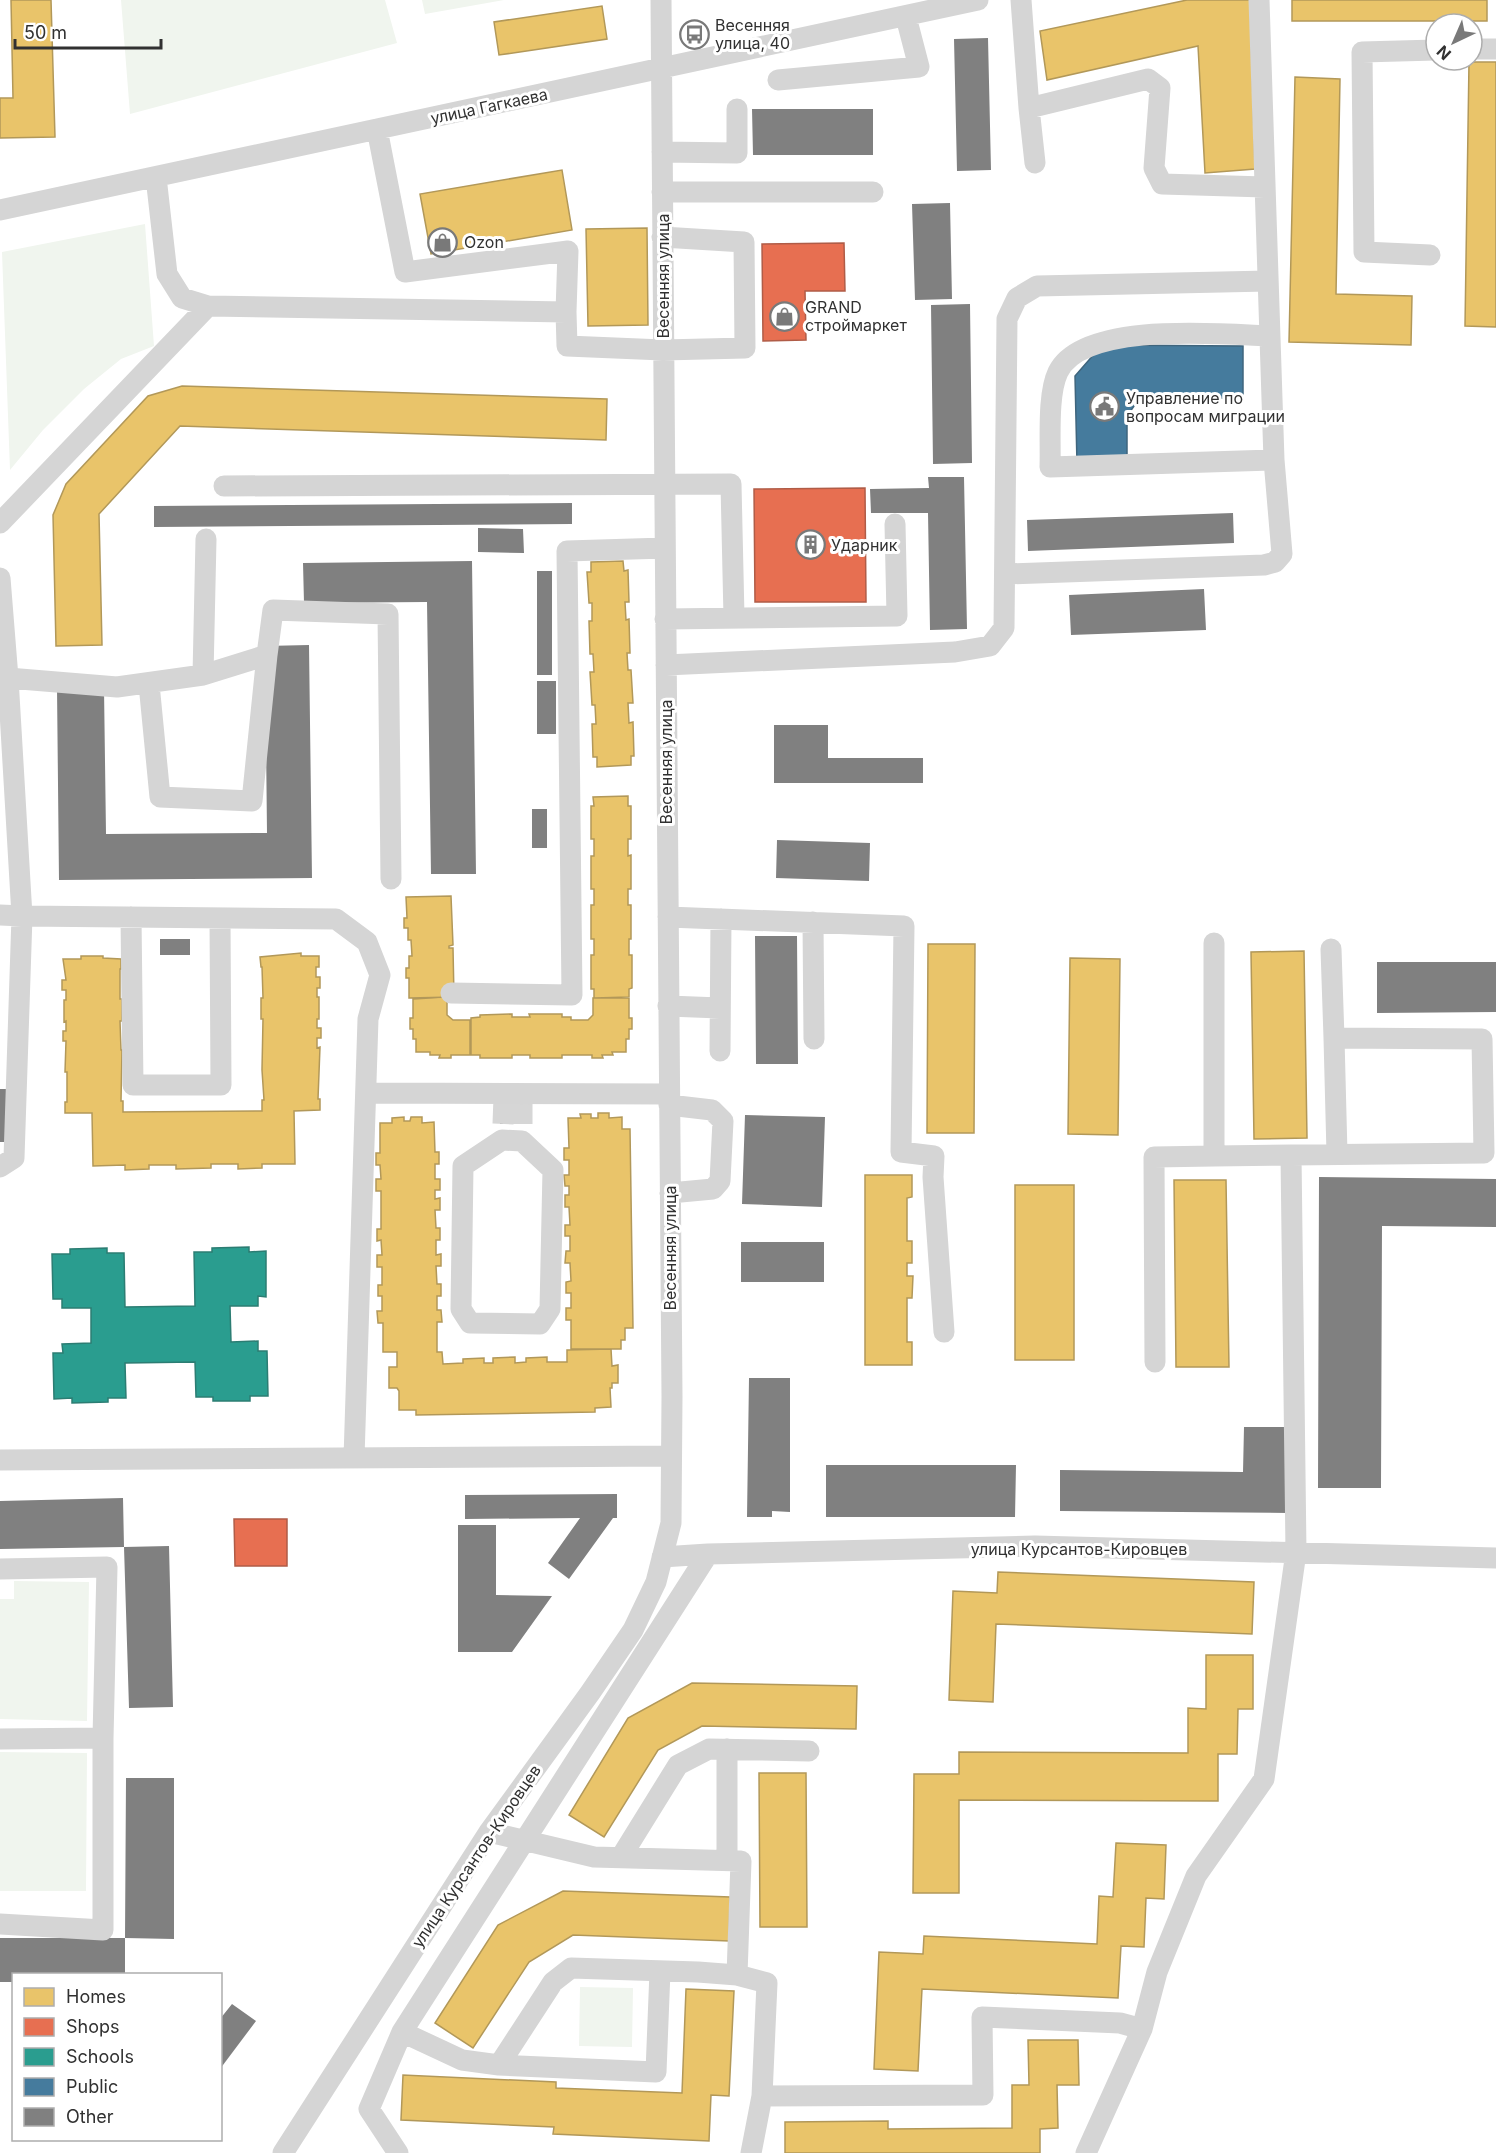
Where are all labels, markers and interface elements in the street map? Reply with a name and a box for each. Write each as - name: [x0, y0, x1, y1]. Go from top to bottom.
- scale bar: [15, 12, 160, 50]
- north arrow: [1424, 12, 1484, 72]
- place label: Весенняя улица, 40: [715, 15, 790, 53]
- bus stop icon: Весенняя улица, 40: [678, 18, 710, 50]
- text: 50 m: [24, 22, 67, 43]
- text: N: [1432, 41, 1455, 64]
- street label: улица Гагкаева: [429, 84, 549, 128]
- street label: Весенняя улица: [653, 214, 673, 338]
- shop icon: Ozon: [427, 226, 459, 258]
- place label: Ozon: [464, 232, 504, 252]
- place label: GRAND строймаркет: [805, 297, 907, 335]
- shop icon: GRAND строймаркет: [768, 300, 800, 332]
- place label: Управление по вопросам миграции: [1126, 388, 1285, 426]
- public building icon: Управление по вопросам миграции: [1089, 391, 1121, 423]
- building icon: Ударник: [794, 529, 826, 561]
- place label: Ударник: [831, 535, 898, 555]
- street label: Весенняя улица: [656, 700, 676, 824]
- street label: Весенняя улица: [660, 1186, 680, 1310]
- street label: улица Курсантов-Кировцев: [971, 1539, 1187, 1559]
- street label: улица Курсантов-Кировцев: [407, 1761, 545, 1951]
- legend: [12, 1973, 222, 2141]
- text: Homes: [66, 1986, 126, 2007]
- text: Shops: [66, 2016, 120, 2037]
- text: Schools: [66, 2046, 134, 2067]
- text: Public: [66, 2076, 118, 2097]
- text: Other: [66, 2106, 114, 2127]

